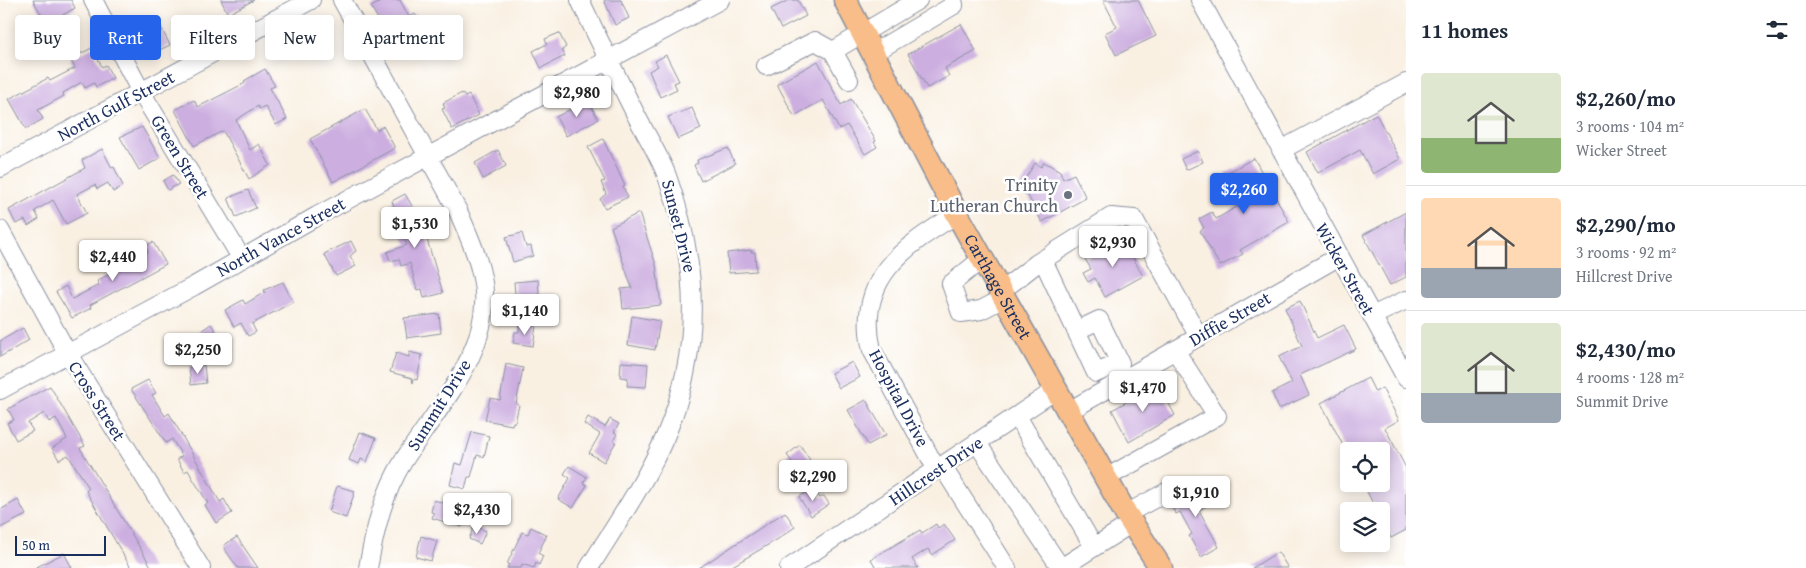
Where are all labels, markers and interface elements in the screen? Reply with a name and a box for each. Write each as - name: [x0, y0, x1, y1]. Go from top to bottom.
- chip: Buy: [15, 15, 80, 60]
- chip: Rent: [90, 15, 161, 60]
- chip: Filters: [171, 15, 255, 60]
- chip: New: [265, 15, 334, 60]
- chip: Apartment: [344, 15, 463, 60]
- text: 11 homes: [1421, 15, 1508, 46]
- icon: filters: [1763, 16, 1791, 44]
- street label: North Gulf Street: [52, 63, 180, 148]
- pin: $2,980: [536, 76, 618, 118]
- text: $2,980: [554, 80, 600, 104]
- text: $2,260/mo: [1576, 83, 1676, 114]
- icon: home: [1461, 93, 1521, 153]
- street label: Green Street: [145, 109, 217, 205]
- text: 3 rooms · 104 m²: [1576, 114, 1684, 138]
- text: Wicker Street: [1576, 138, 1667, 162]
- place label: Trinity Lutheran Church: [930, 171, 1058, 219]
- pin: $2,260: [1203, 172, 1285, 215]
- street label: Sunset Drive: [655, 177, 704, 275]
- text: $2,260: [1221, 177, 1267, 201]
- marker: Trinity Lutheran Church: [1062, 189, 1074, 201]
- street label: North Vance Street: [211, 190, 351, 283]
- pin: $1,530: [374, 206, 456, 249]
- text: $2,290/mo: [1576, 209, 1676, 240]
- text: $1,530: [392, 211, 438, 235]
- street label: Wicker Street: [1309, 218, 1382, 321]
- icon: home: [1461, 218, 1521, 278]
- pin: $2,930: [1072, 226, 1154, 268]
- street label: Carthage Street: [958, 229, 1039, 345]
- text: $2,930: [1090, 230, 1136, 254]
- pin: $2,440: [72, 240, 154, 282]
- text: 3 rooms · 92 m²: [1576, 240, 1676, 264]
- text: $2,440: [90, 244, 136, 268]
- text: Hillcrest Drive: [1576, 264, 1672, 288]
- street label: Diffie Street: [1184, 284, 1276, 353]
- pin: $1,140: [484, 294, 566, 336]
- text: $1,140: [502, 298, 548, 322]
- pin: $2,250: [157, 332, 239, 375]
- text: $2,430/mo: [1576, 334, 1676, 365]
- text: $2,250: [175, 337, 221, 361]
- icon: home: [1461, 343, 1521, 403]
- street label: Hospital Drive: [862, 344, 937, 451]
- street label: Summit Drive: [400, 354, 478, 456]
- street label: Cross Street: [62, 355, 133, 447]
- text: 4 rooms · 128 m²: [1576, 365, 1684, 389]
- pin: $1,470: [1102, 370, 1184, 413]
- text: $1,470: [1120, 375, 1166, 399]
- text: Summit Drive: [1576, 389, 1668, 413]
- street label: Hillcrest Drive: [883, 429, 988, 512]
- map controls: [1340, 442, 1390, 552]
- button: locate: [1340, 442, 1390, 492]
- pin: $2,290: [772, 460, 854, 502]
- text: $2,290: [790, 464, 836, 488]
- pin: $1,910: [1155, 476, 1237, 518]
- text: $1,910: [1173, 480, 1219, 504]
- pin: $2,430: [436, 492, 518, 535]
- text: $2,430: [454, 497, 500, 521]
- button: layers: [1340, 502, 1390, 552]
- scale bar: [15, 533, 106, 556]
- text: 50 m: [22, 535, 50, 555]

